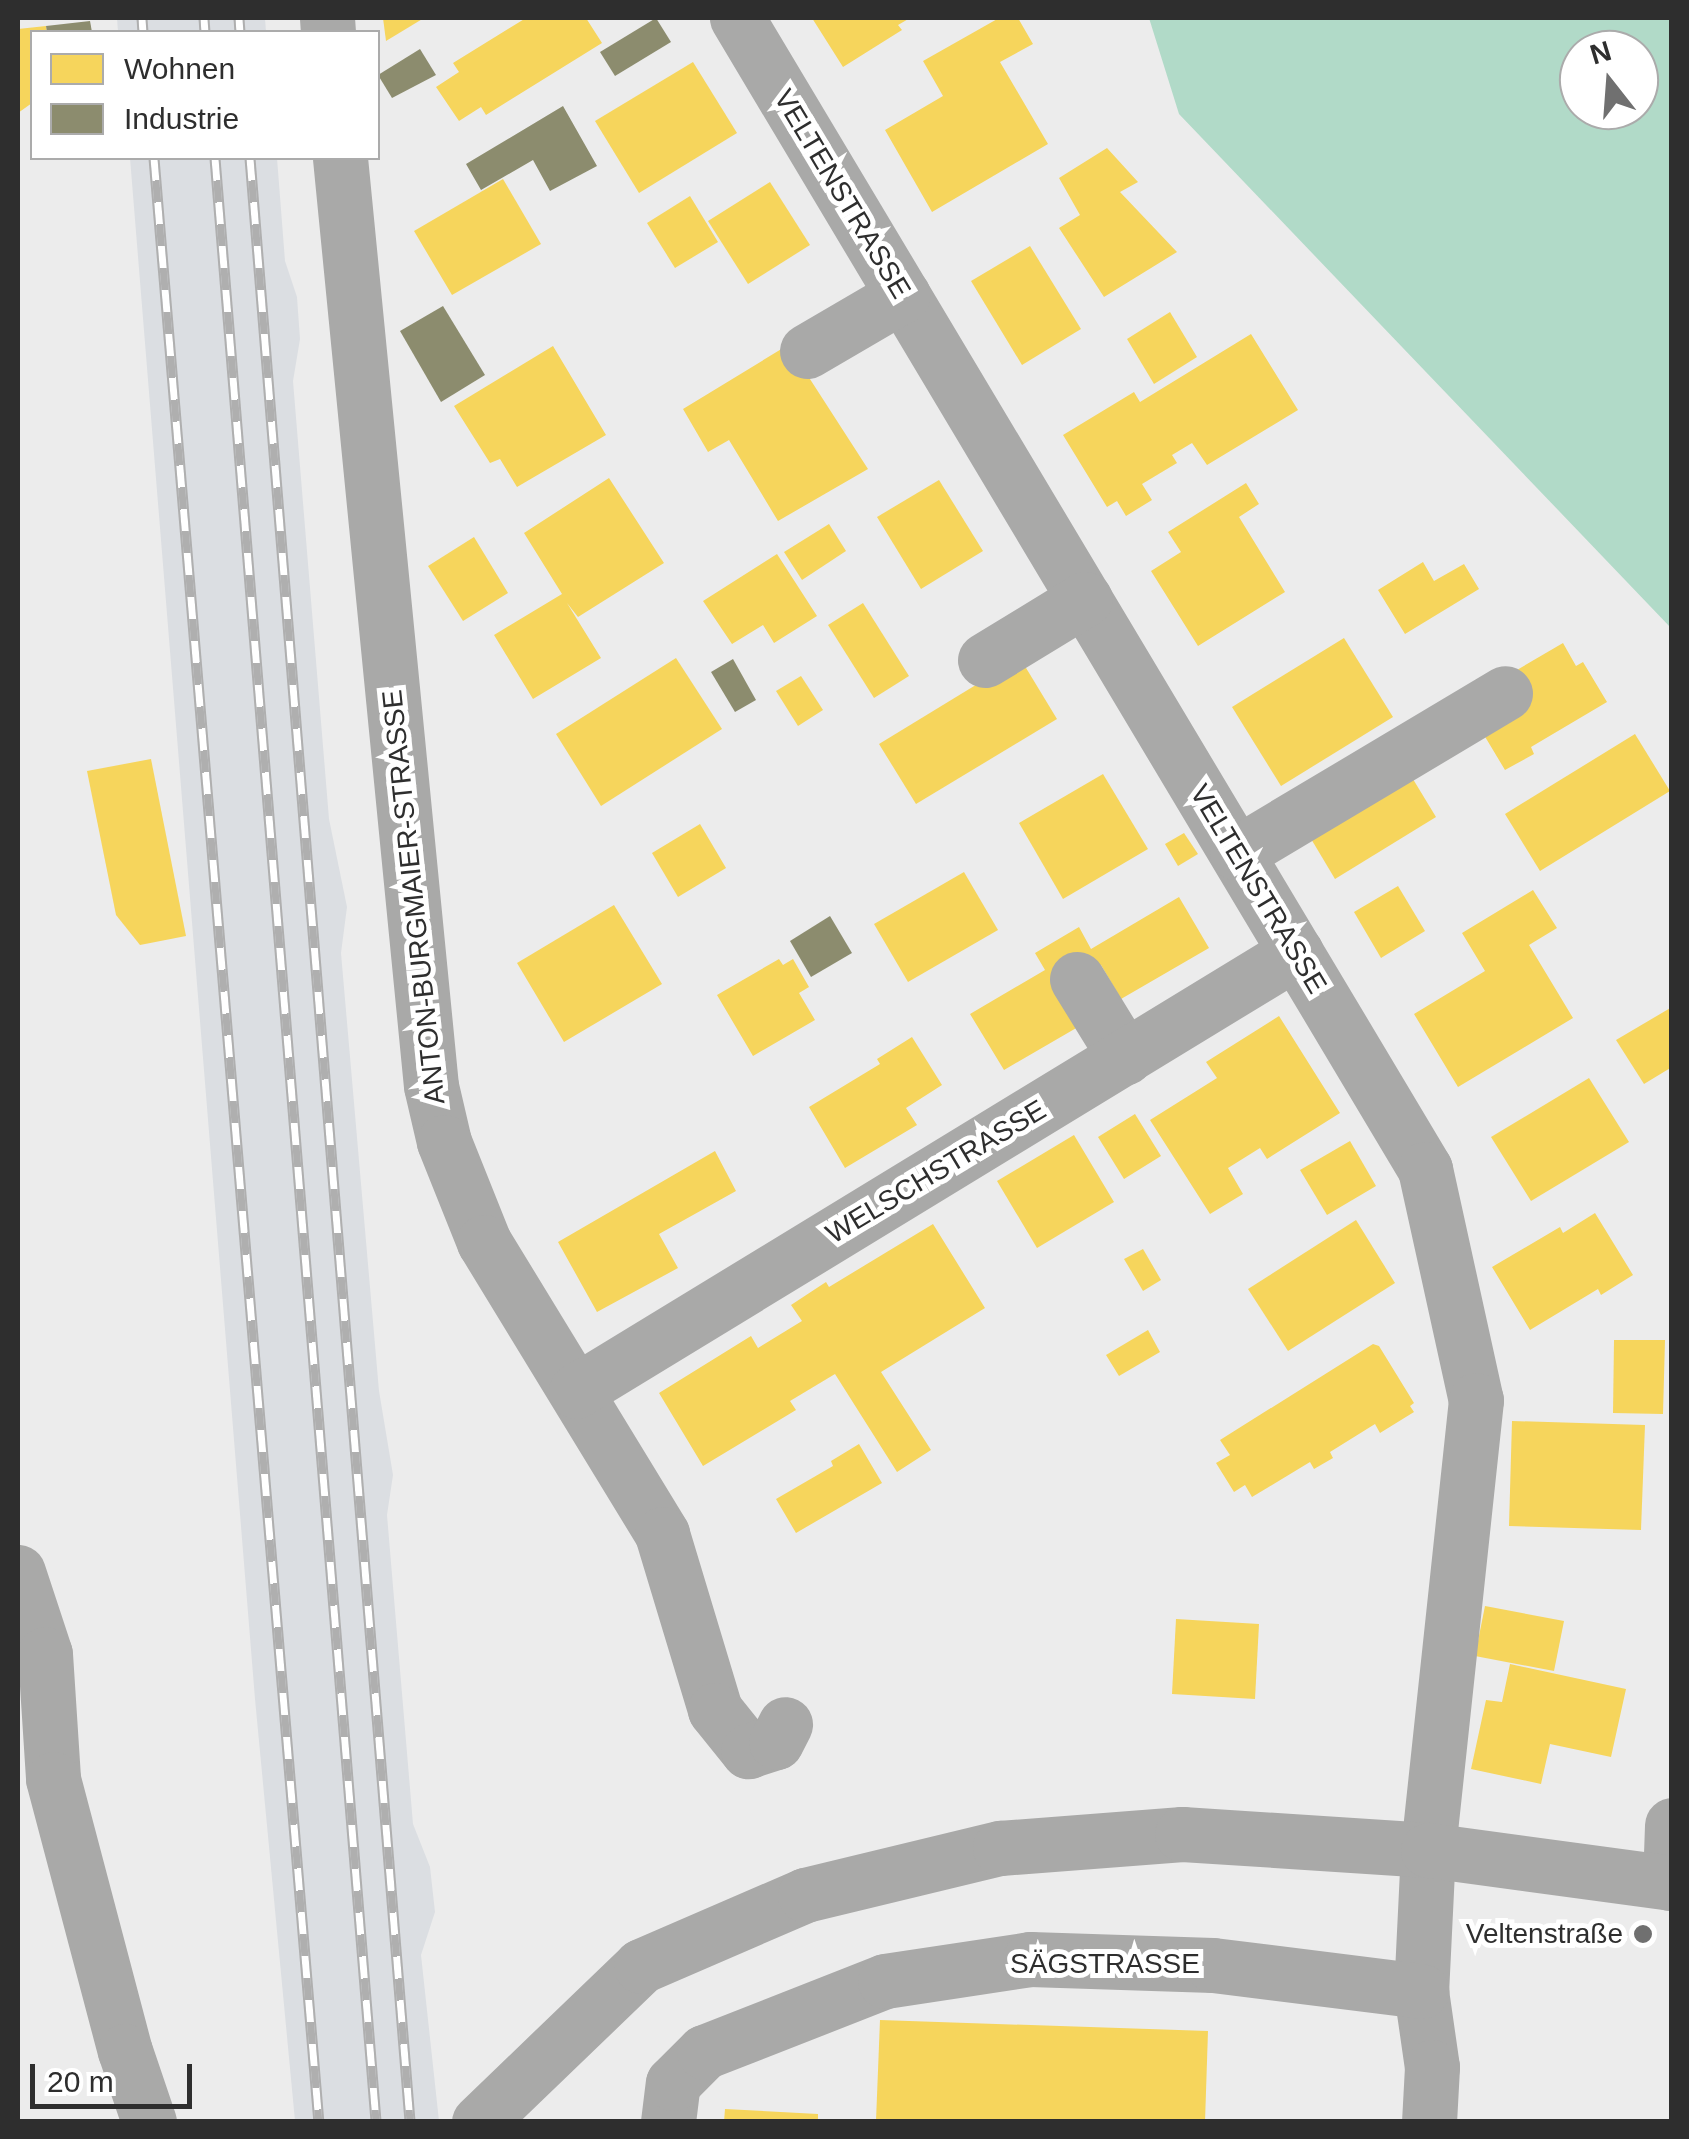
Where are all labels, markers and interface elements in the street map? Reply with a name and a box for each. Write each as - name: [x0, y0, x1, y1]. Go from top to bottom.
- legend: [30, 30, 380, 160]
- north arrow: [1559, 30, 1659, 130]
- text: N: [1586, 35, 1615, 71]
- text: Wohnen: [124, 52, 235, 85]
- street label: VELTENSTRASSE: [766, 84, 918, 304]
- text: Industrie: [124, 102, 239, 135]
- street label: ANTON-BURGMAIER-STRASSE: [376, 688, 452, 1106]
- street label: VELTENSTRASSE: [1182, 779, 1334, 999]
- street label: WELSCHSTRASSE: [820, 1093, 1052, 1251]
- place label: Veltenstraße: [1466, 1917, 1623, 1951]
- marker: Veltenstraße: [1632, 1923, 1654, 1945]
- street label: SÄGSTRASSE: [1010, 1947, 1200, 1981]
- scale bar: [35, 2044, 198, 2106]
- text: 20 m: [47, 2065, 114, 2098]

